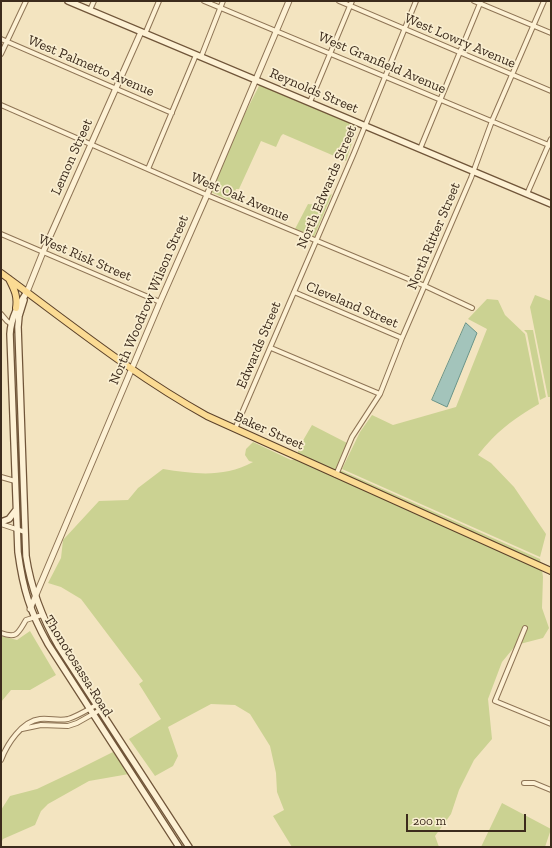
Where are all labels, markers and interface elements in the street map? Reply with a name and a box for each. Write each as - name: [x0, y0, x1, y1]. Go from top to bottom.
- street label: West Lowry Avenue: [402, 10, 518, 72]
- street label: West Granfield Avenue: [316, 28, 448, 98]
- street label: West Palmetto Avenue: [25, 32, 157, 100]
- street label: Reynolds Street: [267, 65, 361, 117]
- street label: Lemon Street: [48, 116, 96, 198]
- street label: North Edwards Street: [293, 123, 361, 251]
- street label: West Oak Avenue: [188, 169, 292, 225]
- street label: North Ritter Street: [404, 180, 464, 292]
- street label: North Woodrow Wilson Street: [106, 213, 192, 387]
- street label: West Risk Street: [36, 231, 134, 285]
- street label: Cleveland Street: [303, 278, 401, 332]
- street label: Edwards Street: [233, 299, 285, 391]
- street label: Baker Street: [231, 408, 307, 454]
- street label: Thonotosassa Road: [40, 612, 116, 720]
- scale bar: [408, 806, 528, 832]
- text: 200 m: [413, 814, 446, 828]

